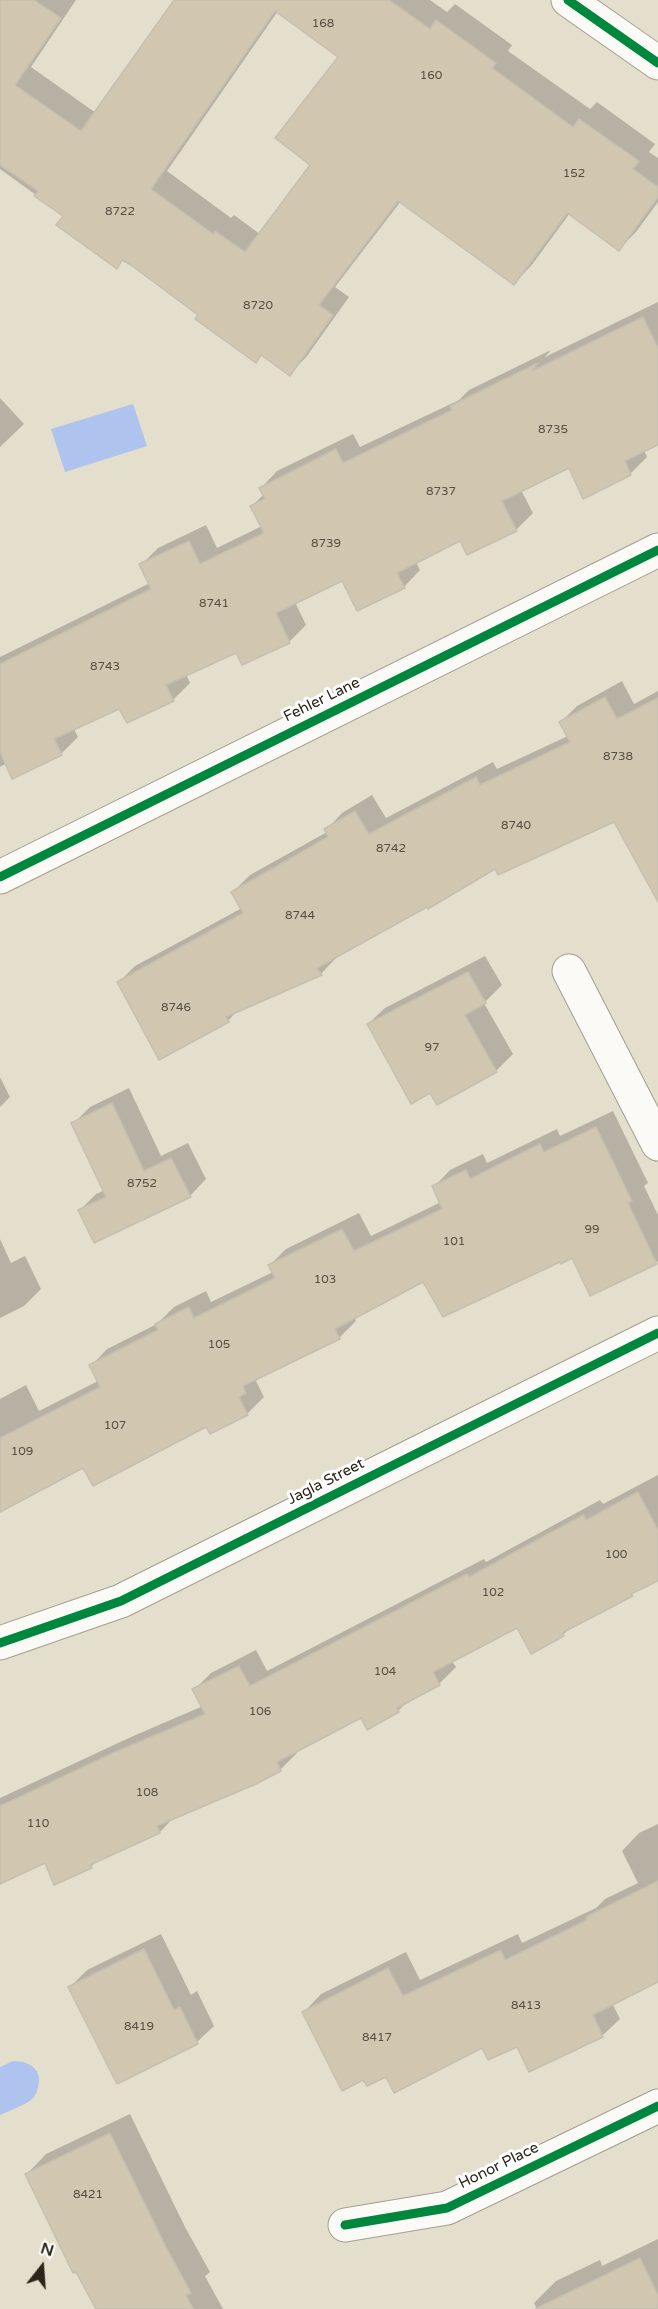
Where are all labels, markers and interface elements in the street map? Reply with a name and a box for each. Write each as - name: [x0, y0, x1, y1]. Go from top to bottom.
- house number: 168: [312, 17, 334, 31]
- house number: 160: [420, 69, 442, 83]
- house number: 152: [563, 167, 585, 181]
- house number: 8722: [105, 205, 135, 219]
- house number: 8720: [243, 299, 273, 313]
- house number: 8735: [538, 423, 568, 437]
- house number: 8737: [426, 485, 456, 499]
- house number: 8739: [311, 537, 341, 551]
- house number: 8741: [199, 597, 229, 611]
- house number: 8743: [90, 660, 120, 674]
- street label: Fehler Lane: [281, 674, 363, 726]
- house number: 8738: [603, 750, 633, 764]
- house number: 8740: [501, 819, 531, 833]
- house number: 8742: [376, 842, 406, 856]
- house number: 8744: [285, 909, 315, 923]
- house number: 8746: [161, 1001, 191, 1015]
- house number: 97: [424, 1041, 440, 1055]
- house number: 8752: [127, 1177, 157, 1191]
- house number: 99: [584, 1223, 600, 1237]
- house number: 101: [443, 1235, 465, 1249]
- house number: 103: [314, 1273, 336, 1287]
- house number: 105: [208, 1338, 230, 1352]
- house number: 107: [104, 1419, 126, 1433]
- house number: 109: [11, 1445, 33, 1459]
- street label: Jagla Street: [285, 1455, 367, 1509]
- house number: 100: [605, 1548, 627, 1562]
- house number: 102: [482, 1586, 504, 1600]
- house number: 104: [374, 1665, 396, 1679]
- house number: 106: [249, 1705, 271, 1719]
- house number: 108: [136, 1786, 158, 1800]
- house number: 110: [27, 1817, 49, 1831]
- house number: 8413: [511, 1999, 541, 2013]
- house number: 8419: [124, 2020, 154, 2034]
- house number: 8417: [362, 2031, 392, 2045]
- street label: Honor Place: [456, 2139, 542, 2193]
- house number: 8421: [73, 2188, 103, 2202]
- north arrow: [12, 2237, 72, 2297]
- text: N: [38, 2238, 56, 2261]

